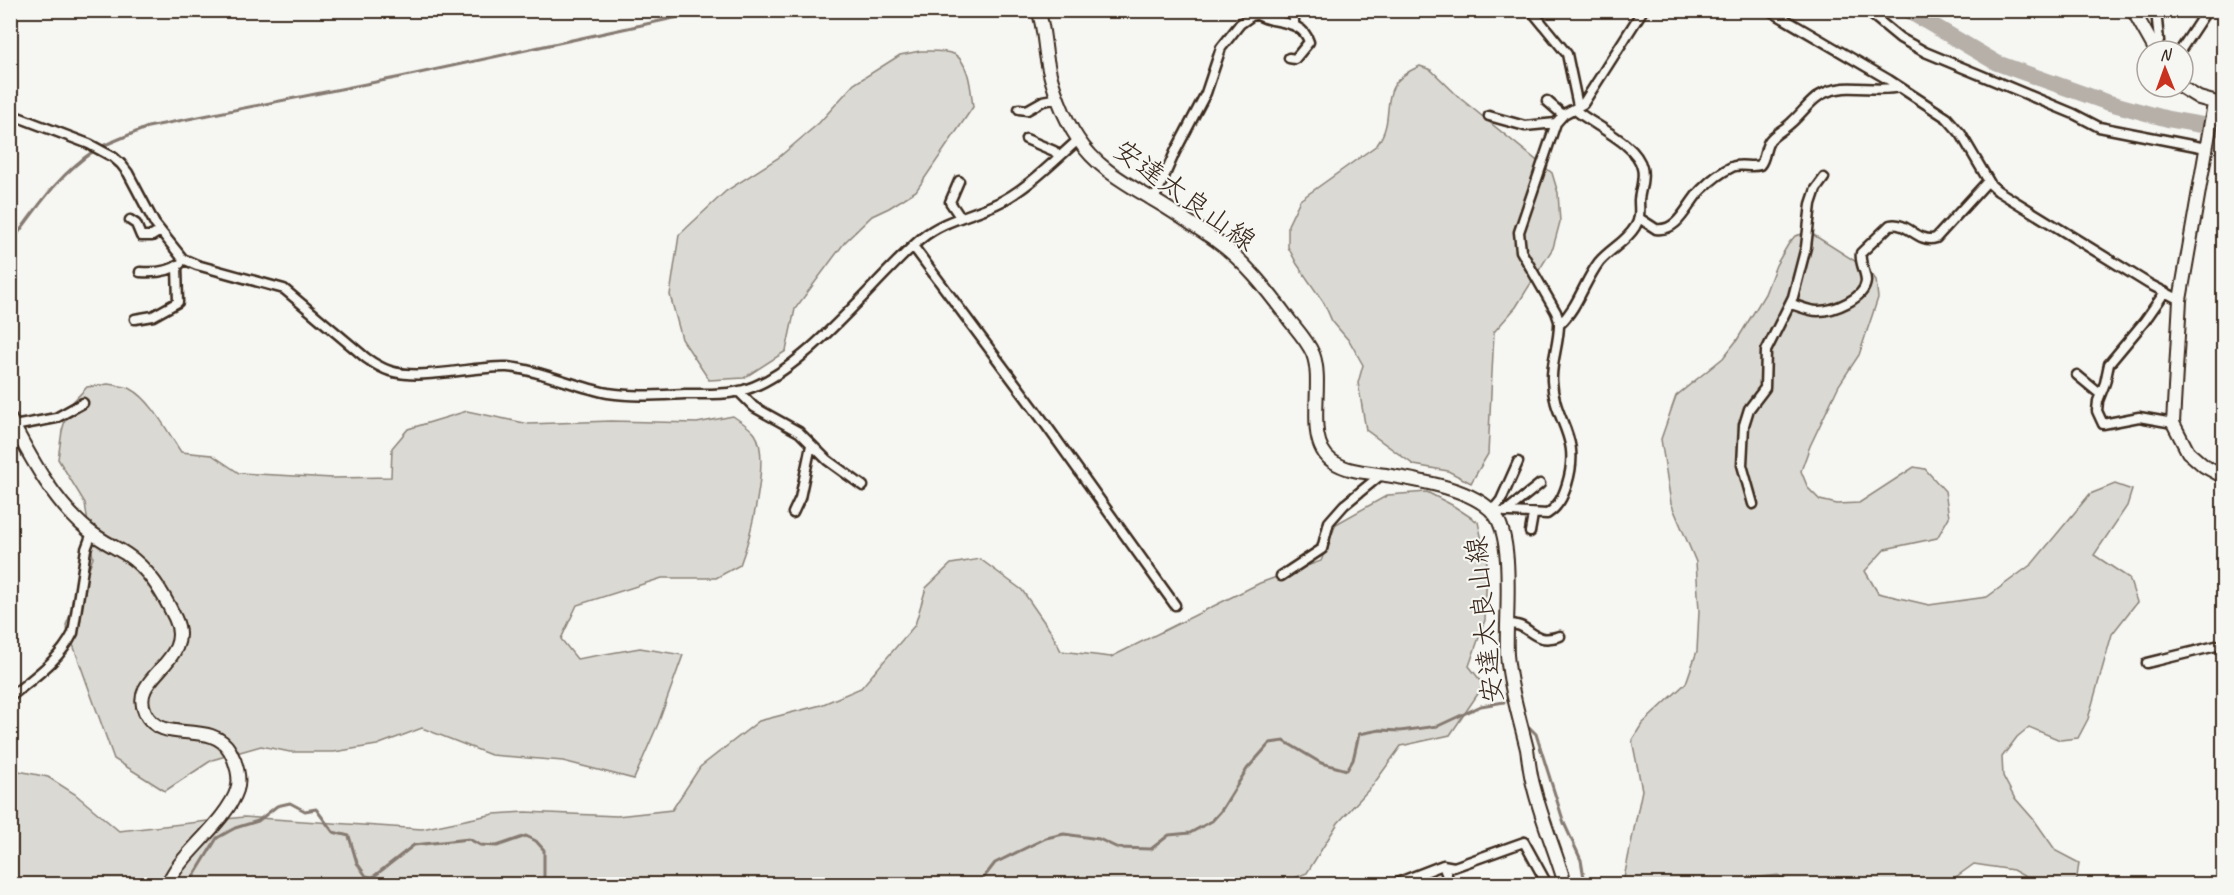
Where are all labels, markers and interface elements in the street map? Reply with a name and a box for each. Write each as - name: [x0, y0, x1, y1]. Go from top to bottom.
- north arrow: [2135, 39, 2195, 99]
- text: N: [2160, 45, 2173, 65]
- street label: 安達太良山線: [1107, 131, 1263, 259]
- street label: 安達太良山線: [1458, 535, 1510, 705]

